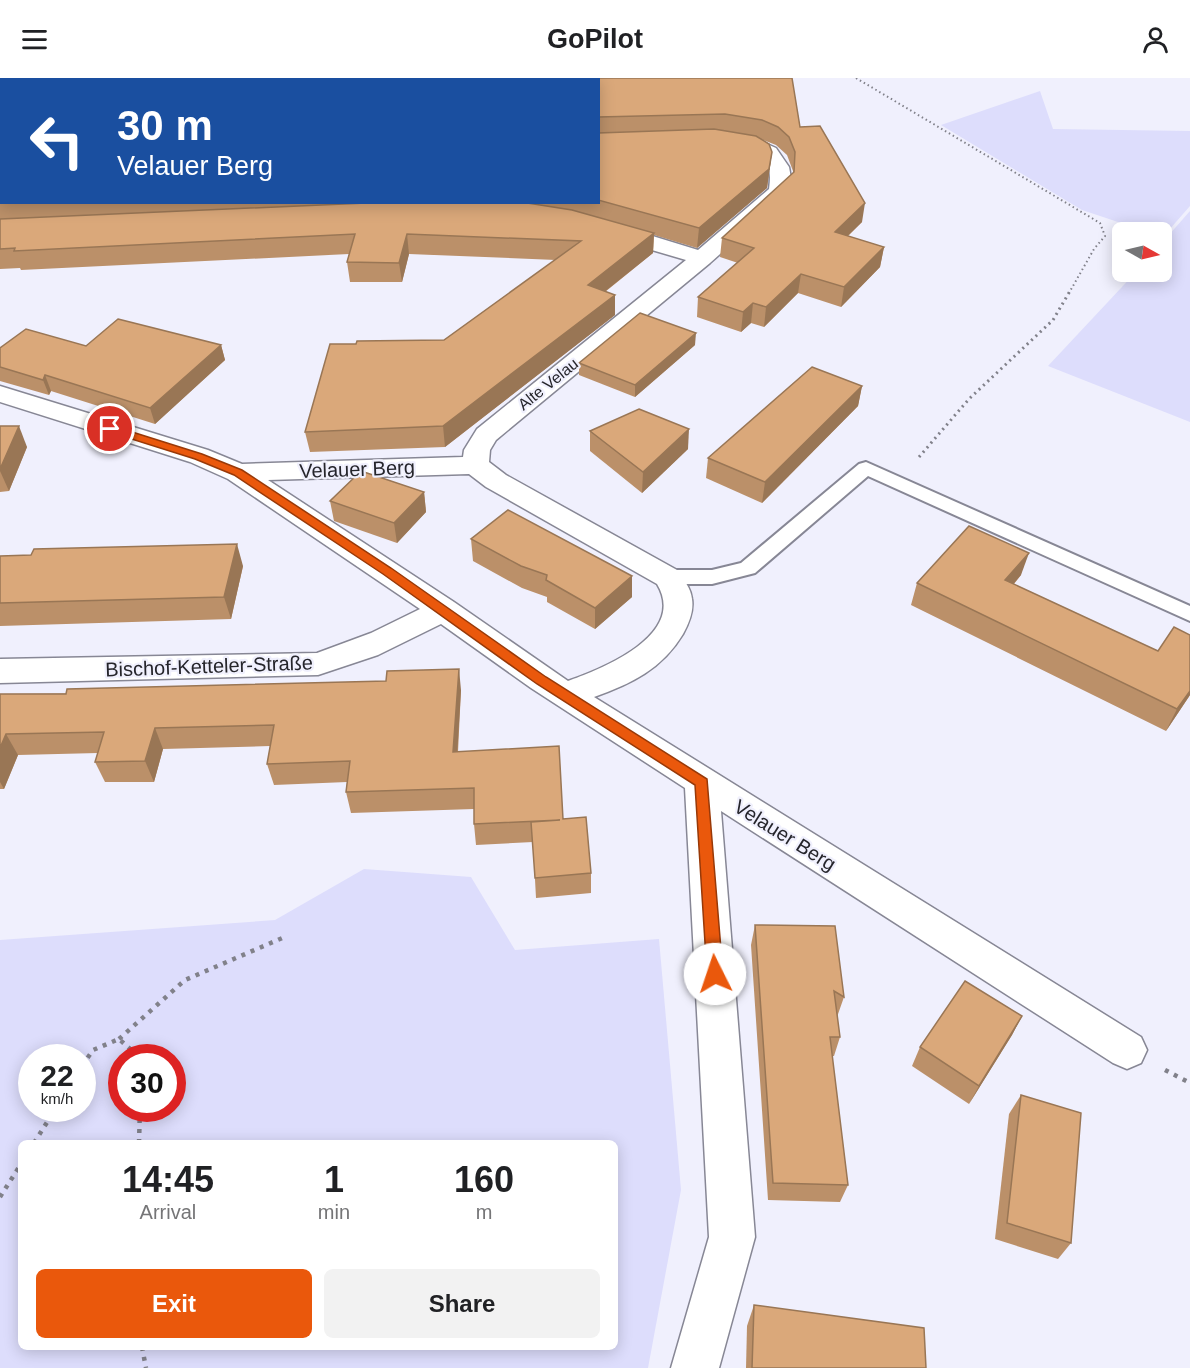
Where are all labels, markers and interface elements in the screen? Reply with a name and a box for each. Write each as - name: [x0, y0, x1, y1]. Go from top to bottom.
- icon: menu: [18, 23, 51, 56]
- icon: person: [1139, 23, 1172, 56]
- text: GoPilot: [547, 24, 643, 54]
- icon: left: [18, 102, 96, 180]
- text: 30 m: [117, 102, 213, 149]
- text: Velauer Berg: [117, 151, 273, 181]
- north arrow: [1112, 222, 1172, 282]
- map controls: [1112, 222, 1172, 282]
- street label: Alte Velau: [515, 355, 581, 413]
- pin: [84, 403, 135, 454]
- icon: arrive: [93, 412, 126, 445]
- street label: Velauer Berg: [299, 456, 415, 482]
- street label: Bischof-Ketteler-Straße: [105, 651, 313, 681]
- street label: Velauer Berg: [730, 795, 840, 875]
- position arrow: [683, 942, 747, 1006]
- speed limit sign: 30: [108, 1044, 186, 1122]
- text: 22: [40, 1059, 74, 1092]
- text: km/h: [41, 1090, 73, 1107]
- text: 14:45: [122, 1159, 214, 1200]
- text: 1: [324, 1159, 344, 1200]
- text: 160: [454, 1159, 514, 1200]
- text: Arrival: [140, 1201, 196, 1223]
- text: min: [318, 1201, 350, 1223]
- text: m: [476, 1201, 492, 1223]
- button: Exit: [36, 1269, 312, 1338]
- button: Share: [324, 1269, 600, 1338]

